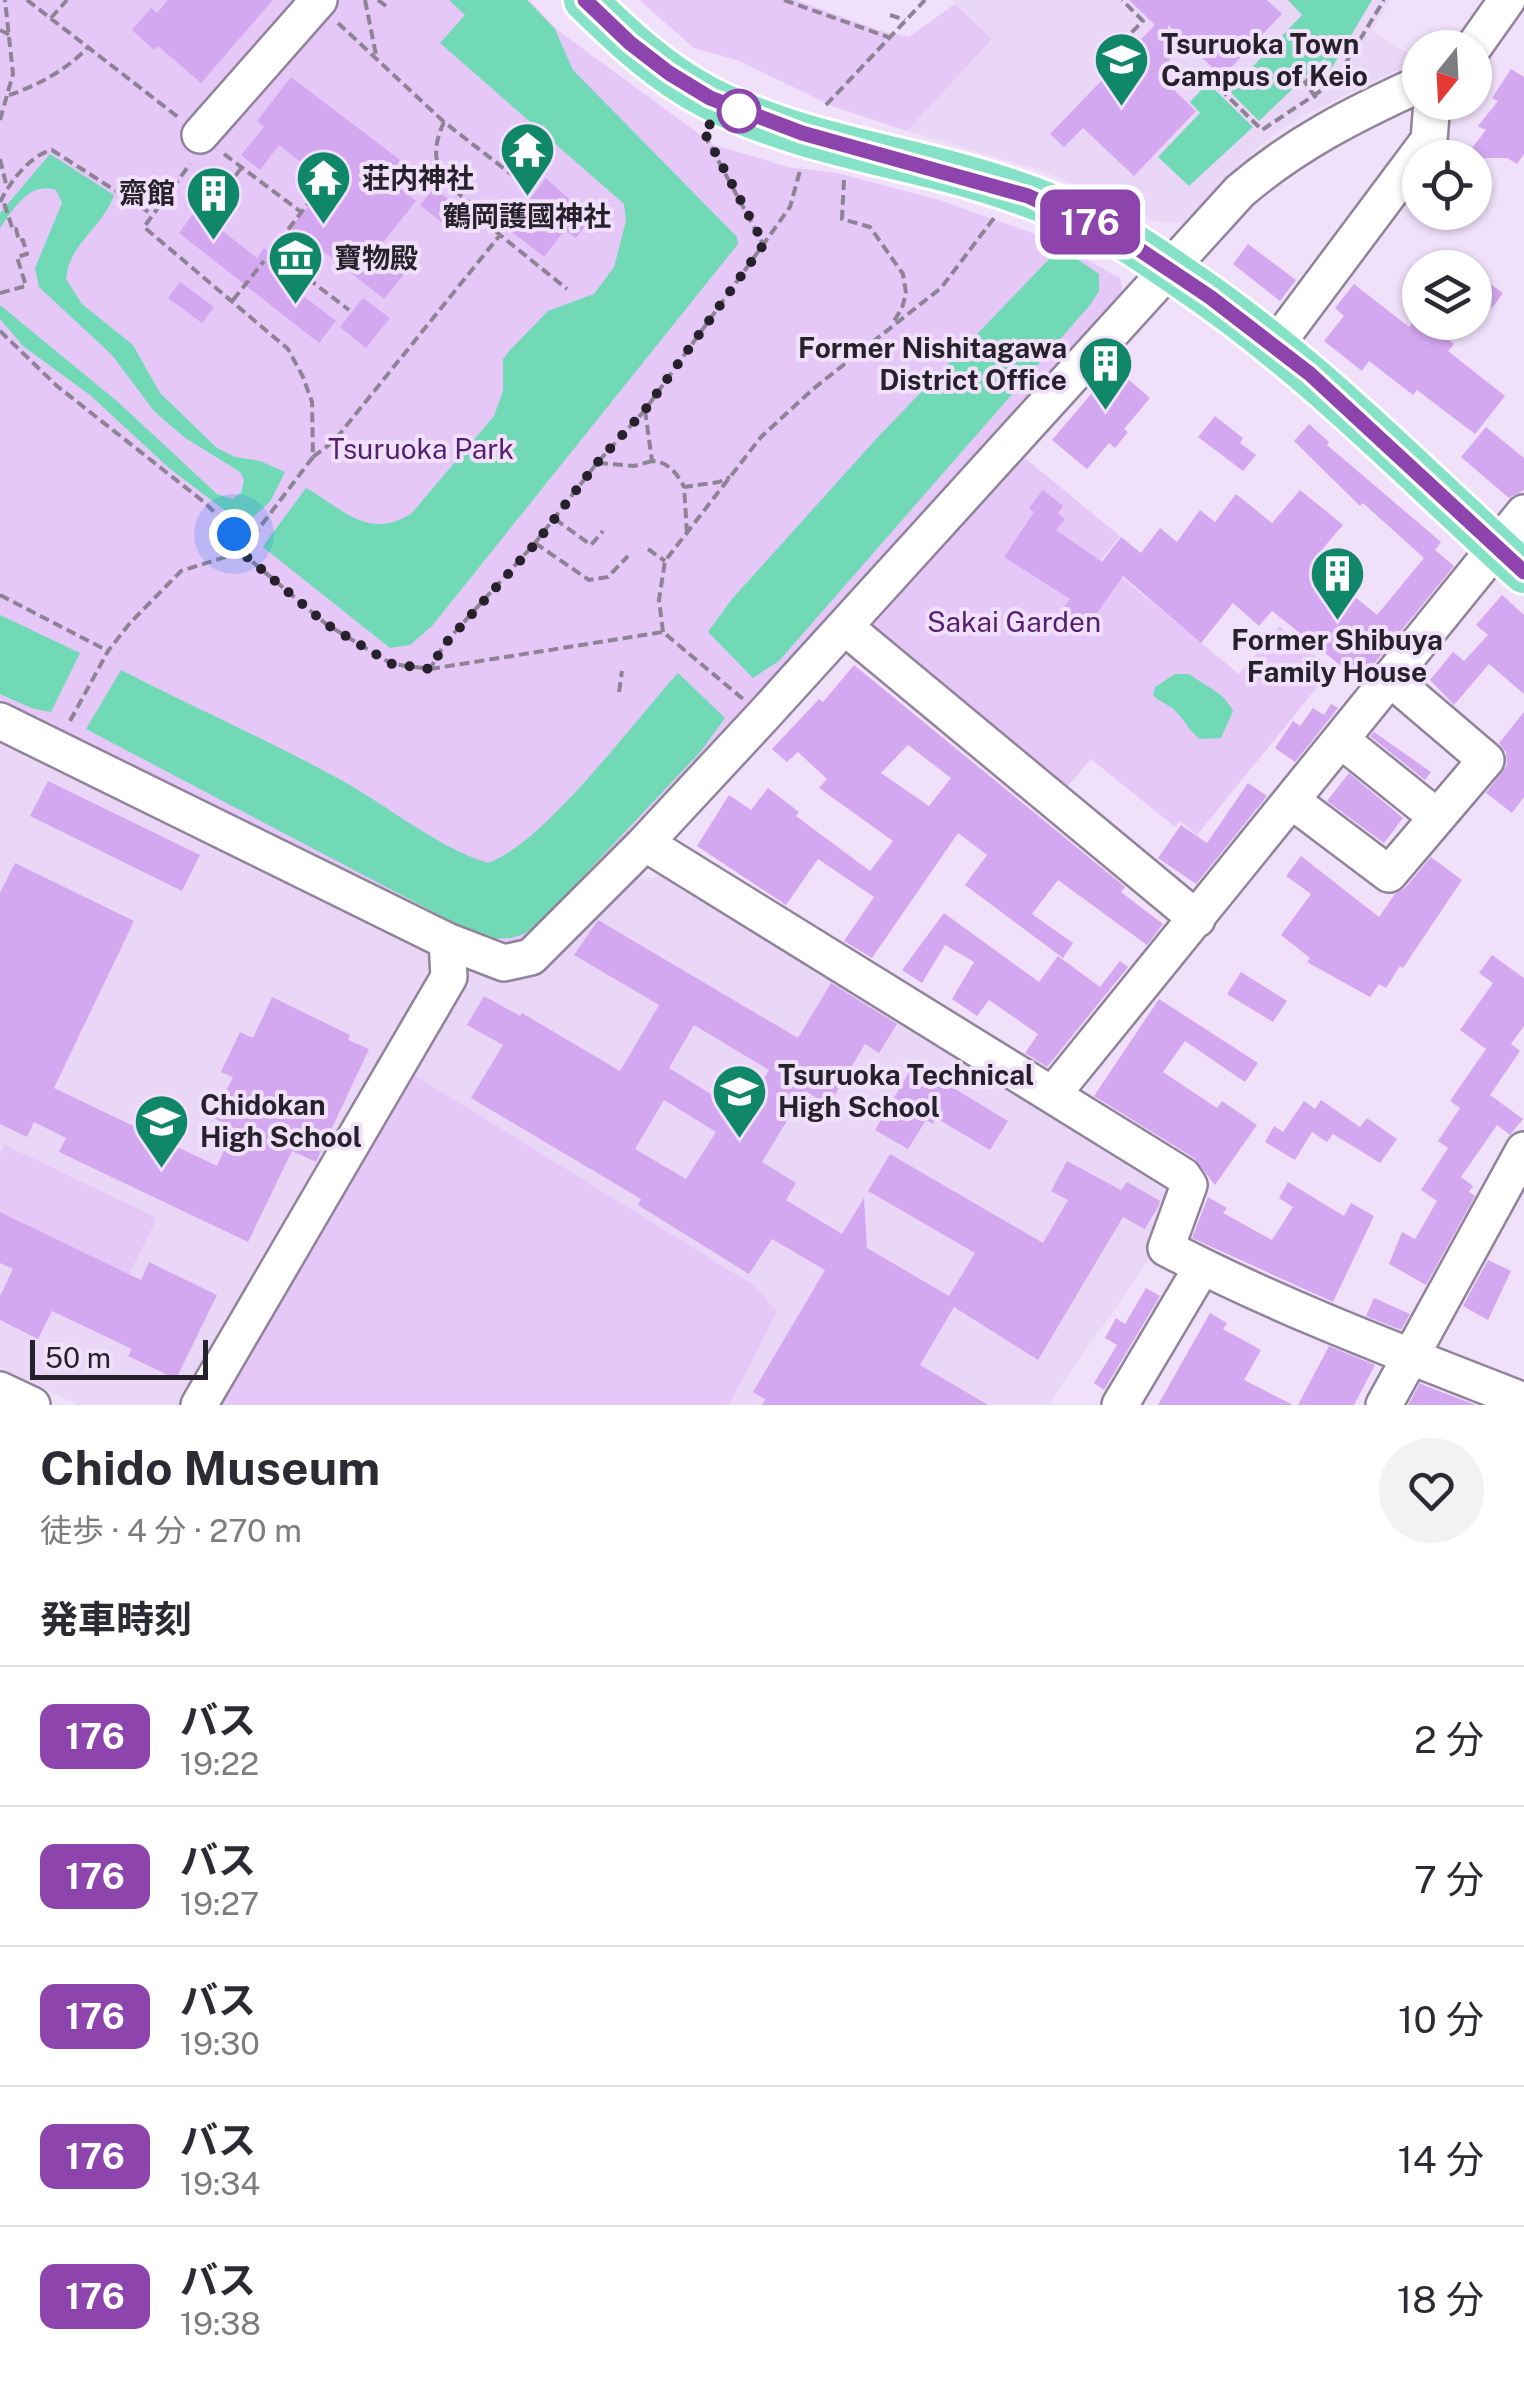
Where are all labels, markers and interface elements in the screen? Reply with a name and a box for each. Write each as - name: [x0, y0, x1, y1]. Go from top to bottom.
- place label: Tsuruoka Town Campus of Keio: [1161, 27, 1368, 92]
- school or university icon: Tsuruoka Town Campus of Keio: [1092, 30, 1152, 109]
- north arrow: [1402, 30, 1492, 120]
- map controls: [1402, 30, 1492, 340]
- unlabelled marker: [718, 90, 760, 132]
- temple icon: 鶴岡護國神社: [497, 120, 557, 199]
- button: locate: [1402, 140, 1492, 230]
- temple icon: 荘内神社: [293, 148, 353, 227]
- place label: 荘内神社: [362, 161, 474, 194]
- building icon: 齋館: [184, 163, 244, 242]
- place label: 齋館: [119, 176, 175, 209]
- line badge: 176: [1032, 190, 1148, 254]
- place label: 鶴岡護國神社: [443, 199, 611, 232]
- text: 176: [1060, 202, 1120, 243]
- museum icon: 寶物殿: [265, 228, 325, 307]
- place label: 寶物殿: [334, 241, 418, 274]
- button: layers: [1402, 250, 1492, 340]
- place label: Former Nishitagawa District Office: [798, 331, 1067, 396]
- building icon: Former Nishitagawa District Office: [1076, 334, 1136, 413]
- park label: Tsuruoka Park: [328, 432, 514, 465]
- your location: [209, 509, 259, 559]
- building icon: Former Shibuya Family House: [1307, 544, 1367, 623]
- park label: Sakai Garden: [927, 605, 1101, 638]
- place label: Former Shibuya Family House: [1231, 623, 1443, 688]
- place label: Tsuruoka Technical High School: [778, 1058, 1034, 1123]
- school or university icon: Tsuruoka Technical High School: [709, 1061, 769, 1140]
- place label: Chidokan High School: [200, 1088, 362, 1153]
- school or university icon: Chidokan High School: [131, 1091, 191, 1170]
- scale bar: [30, 1335, 208, 1380]
- text: 50 m: [45, 1341, 111, 1374]
- button: heart: [1379, 1438, 1484, 1543]
- text: Chido Museum: [40, 1439, 380, 1496]
- text: 徒歩 · 4 分 · 270 m: [40, 1512, 302, 1549]
- text: 発車時刻: [40, 1597, 192, 1642]
- text: バス: [180, 1698, 256, 1743]
- text: 176: [65, 1716, 125, 1757]
- text: 2 分: [1414, 1717, 1484, 1762]
- text: 19:22: [180, 1745, 259, 1782]
- text: バス: [180, 1838, 256, 1883]
- text: 176: [65, 1856, 125, 1897]
- text: 7 分: [1414, 1857, 1484, 1902]
- text: 19:27: [180, 1885, 259, 1922]
- text: バス: [180, 1978, 256, 2023]
- text: 176: [65, 1996, 125, 2037]
- text: 10 分: [1398, 1997, 1484, 2042]
- text: 19:30: [180, 2025, 260, 2062]
- text: バス: [180, 2118, 256, 2163]
- text: 176: [65, 2136, 125, 2177]
- text: 14 分: [1397, 2137, 1484, 2182]
- text: 19:34: [180, 2165, 260, 2202]
- text: バス: [180, 2258, 256, 2303]
- text: 176: [65, 2276, 125, 2317]
- text: 18 分: [1397, 2277, 1484, 2322]
- text: 19:38: [180, 2305, 261, 2342]

